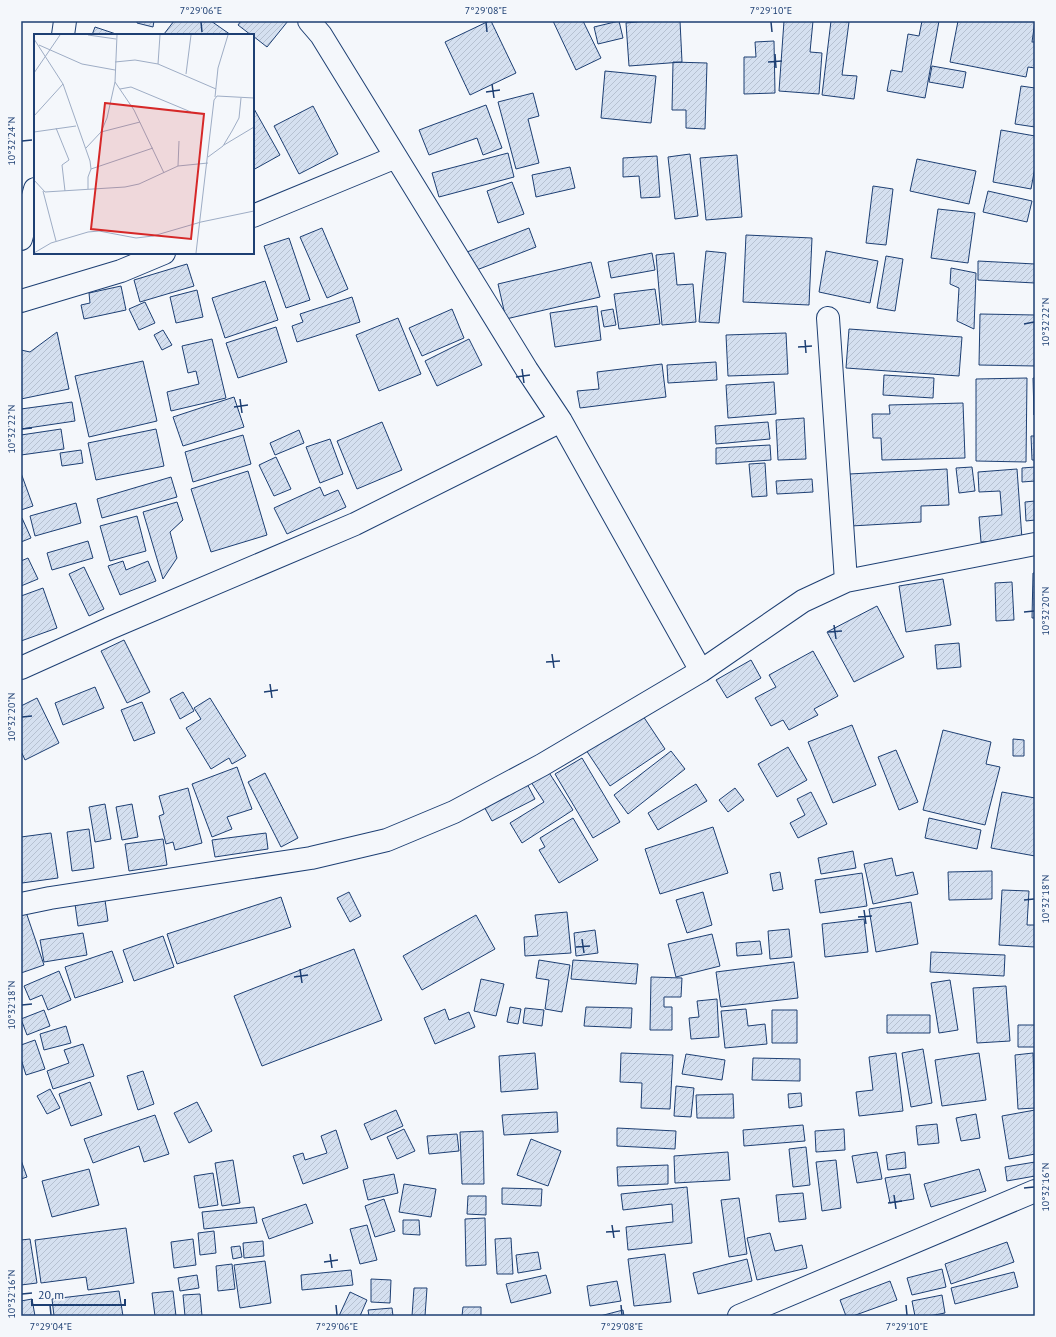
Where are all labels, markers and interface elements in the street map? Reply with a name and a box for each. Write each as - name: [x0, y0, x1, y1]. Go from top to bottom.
- text: 7°29'06"E: [180, 4, 222, 17]
- text: 7°29'08"E: [465, 4, 507, 17]
- text: 7°29'10"E: [750, 4, 792, 17]
- inset map: [34, 34, 254, 254]
- text: 10°32'24"N: [5, 116, 18, 166]
- text: 10°32'22"N: [1039, 297, 1052, 347]
- text: 10°32'22"N: [5, 404, 18, 454]
- text: 10°32'20"N: [1039, 586, 1052, 636]
- text: 10°32'20"N: [5, 692, 18, 742]
- text: 10°32'18"N: [1039, 874, 1052, 924]
- text: 10°32'18"N: [5, 980, 18, 1030]
- text: 10°32'16"N: [1039, 1162, 1052, 1212]
- text: 10°32'16"N: [5, 1269, 18, 1319]
- scale bar: [32, 1281, 125, 1307]
- text: 20 m: [38, 1287, 64, 1302]
- text: 7°29'04"E: [30, 1320, 72, 1333]
- text: 7°29'06"E: [316, 1320, 358, 1333]
- text: 7°29'08"E: [601, 1320, 643, 1333]
- text: 7°29'10"E: [886, 1320, 928, 1333]

